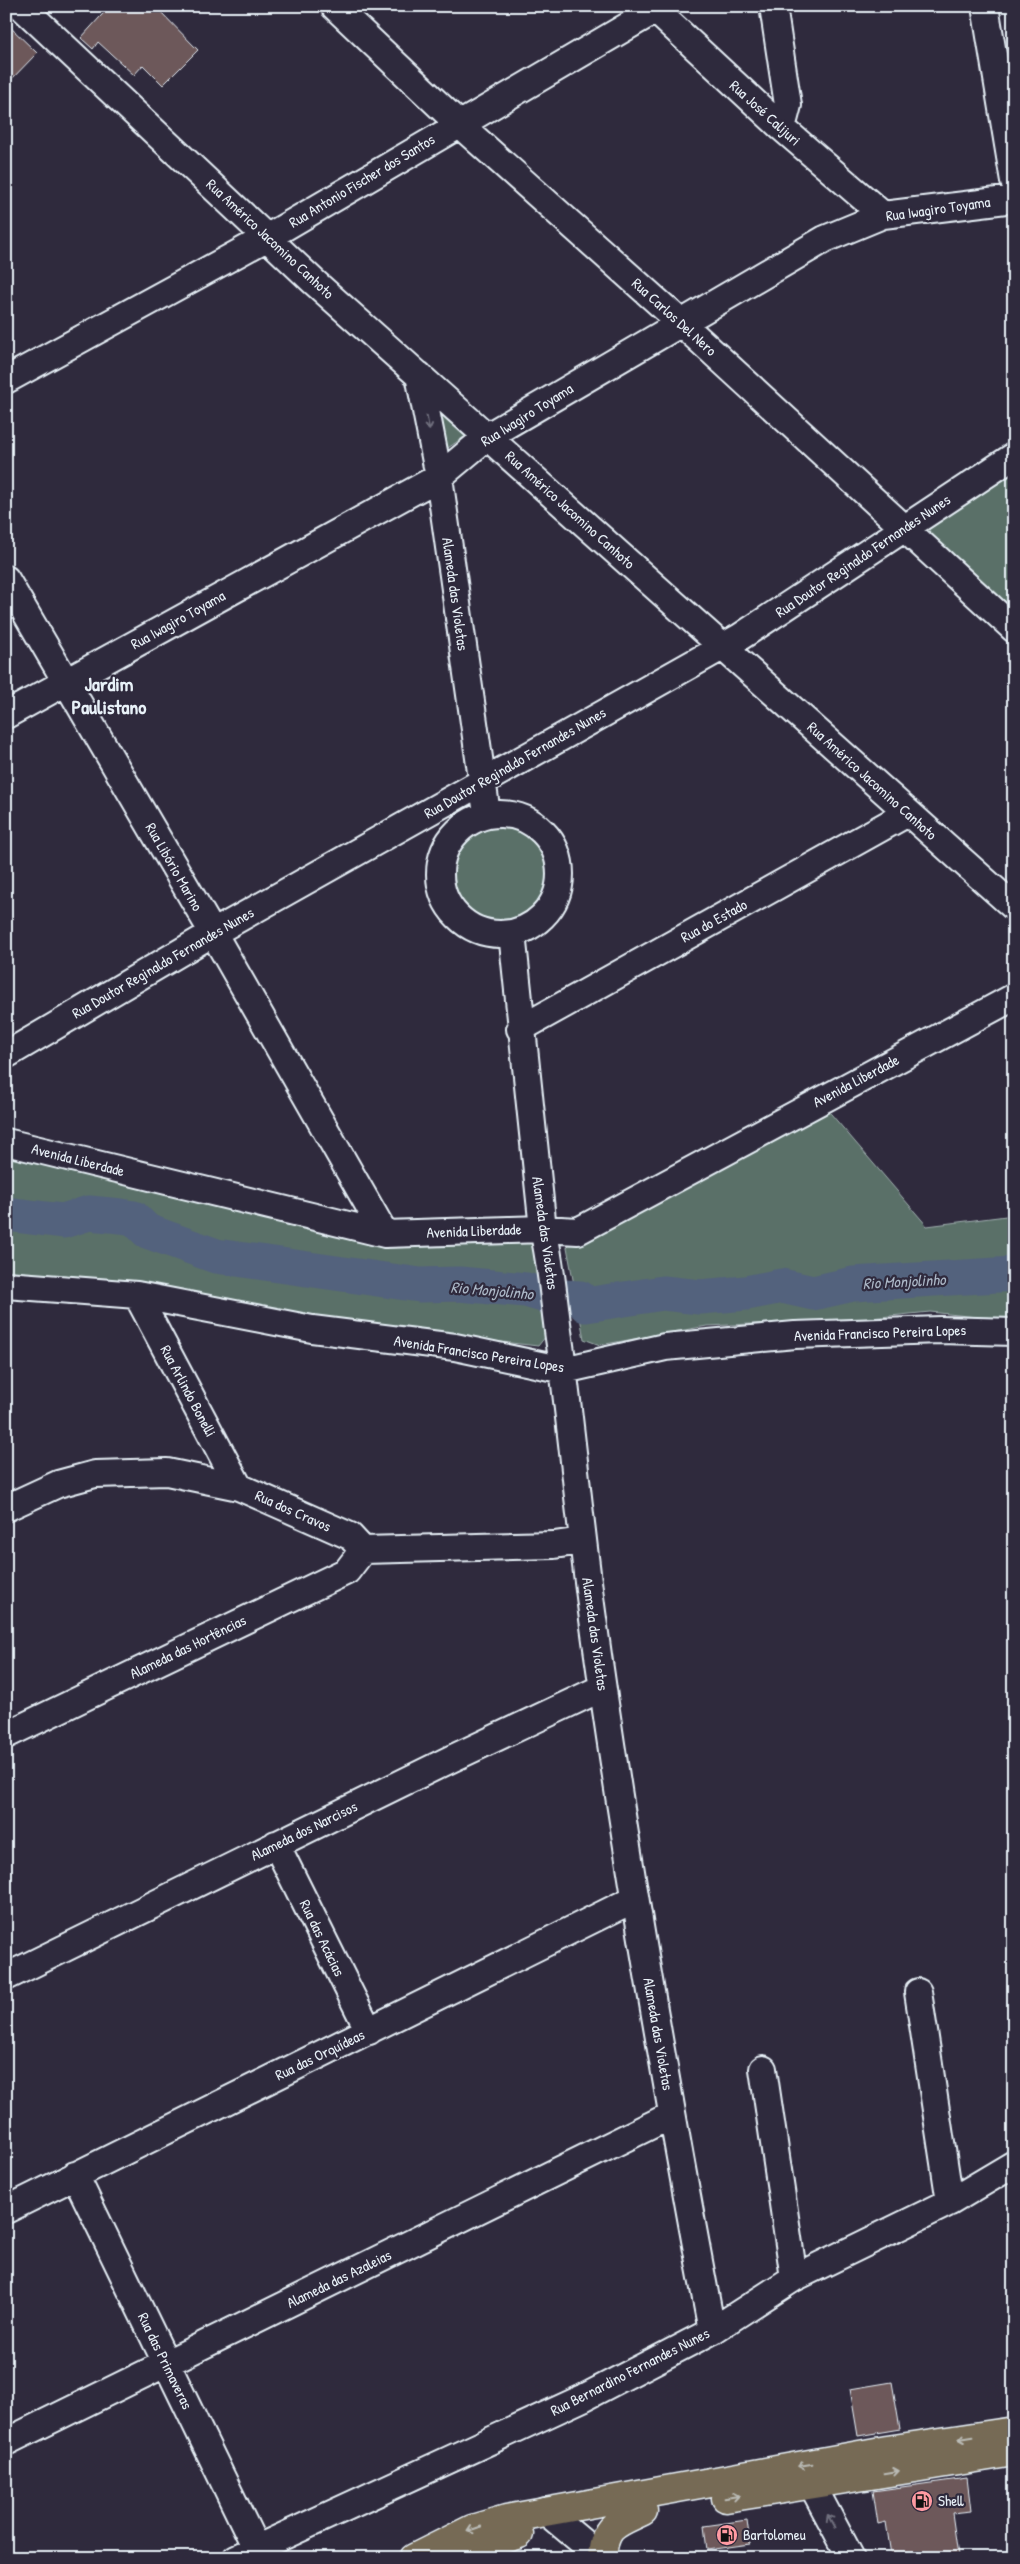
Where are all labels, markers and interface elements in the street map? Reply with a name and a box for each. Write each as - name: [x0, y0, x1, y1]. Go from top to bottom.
- street label: Rua José Calijuri: [725, 75, 805, 150]
- street label: Rua Antonio Fischer dos Santos: [285, 129, 439, 233]
- street label: Rua Américo Jacomino Canhoto: [202, 174, 339, 303]
- street label: Rua Iwagiro Toyama: [884, 191, 992, 226]
- street label: Rua Carlos Del Nero: [627, 273, 721, 360]
- street label: Rua Iwagiro Toyama: [477, 378, 577, 451]
- one-way arrow: [424, 414, 433, 430]
- street label: Rua Américo Jacomino Canhoto: [501, 446, 640, 574]
- street label: Rua Doutor Reginaldo Fernandes Nunes: [771, 489, 955, 622]
- street label: Alameda das Violetas: [437, 536, 474, 652]
- street label: Rua Iwagiro Toyama: [127, 585, 229, 654]
- district label: Jardim Paulistano: [72, 670, 146, 720]
- street label: Rua Doutor Reginaldo Fernandes Nunes: [420, 702, 610, 823]
- street label: Rua Américo Jacomino Canhoto: [803, 717, 942, 845]
- street label: Rua Libório Marino: [141, 819, 208, 915]
- street label: Rua do Estado: [677, 894, 751, 947]
- street label: Rua Doutor Reginaldo Fernandes Nunes: [68, 902, 258, 1023]
- street label: Avenida Liberdade: [809, 1049, 903, 1112]
- street label: Avenida Liberdade: [29, 1138, 127, 1181]
- street label: Alameda das Violetas: [527, 1175, 564, 1291]
- street label: Avenida Liberdade: [426, 1218, 522, 1243]
- water label: Rio Monjolinho: [862, 1268, 947, 1294]
- water label: Rio Monjolinho: [450, 1275, 536, 1305]
- street label: Avenida Francisco Pereira Lopes: [794, 1319, 967, 1346]
- street label: Avenida Francisco Pereira Lopes: [392, 1330, 566, 1377]
- street label: Rua Arlindo Bonelli: [155, 1341, 221, 1440]
- street label: Rua dos Cravos: [252, 1484, 335, 1537]
- street label: Alameda das Violetas: [577, 1576, 614, 1692]
- street label: Alameda das Hortências: [126, 1609, 250, 1684]
- street label: Alameda dos Narcisos: [247, 1796, 361, 1865]
- street label: Rua das Acácias: [295, 1896, 350, 1980]
- street label: Alameda das Violetas: [638, 1976, 679, 2092]
- street label: Rua das Orquídeas: [272, 2024, 368, 2085]
- street label: Alameda das Azaleias: [283, 2244, 395, 2313]
- street label: Rua das Primaveras: [133, 2309, 198, 2413]
- street label: Rua Bernardino Fernandes Nunes: [547, 2322, 713, 2421]
- one-way arrow: [958, 2433, 974, 2443]
- one-way arrow: [798, 2460, 814, 2470]
- one-way arrow: [884, 2466, 900, 2476]
- fuel station icon: Shell: [910, 2489, 934, 2513]
- place label: Shell: [938, 2490, 964, 2511]
- one-way arrow: [724, 2492, 740, 2502]
- one-way arrow: [826, 2514, 836, 2529]
- fuel station icon: Bartolomeu: [715, 2523, 739, 2547]
- place label: Bartolomeu: [743, 2524, 806, 2545]
- one-way arrow: [467, 2525, 482, 2534]

